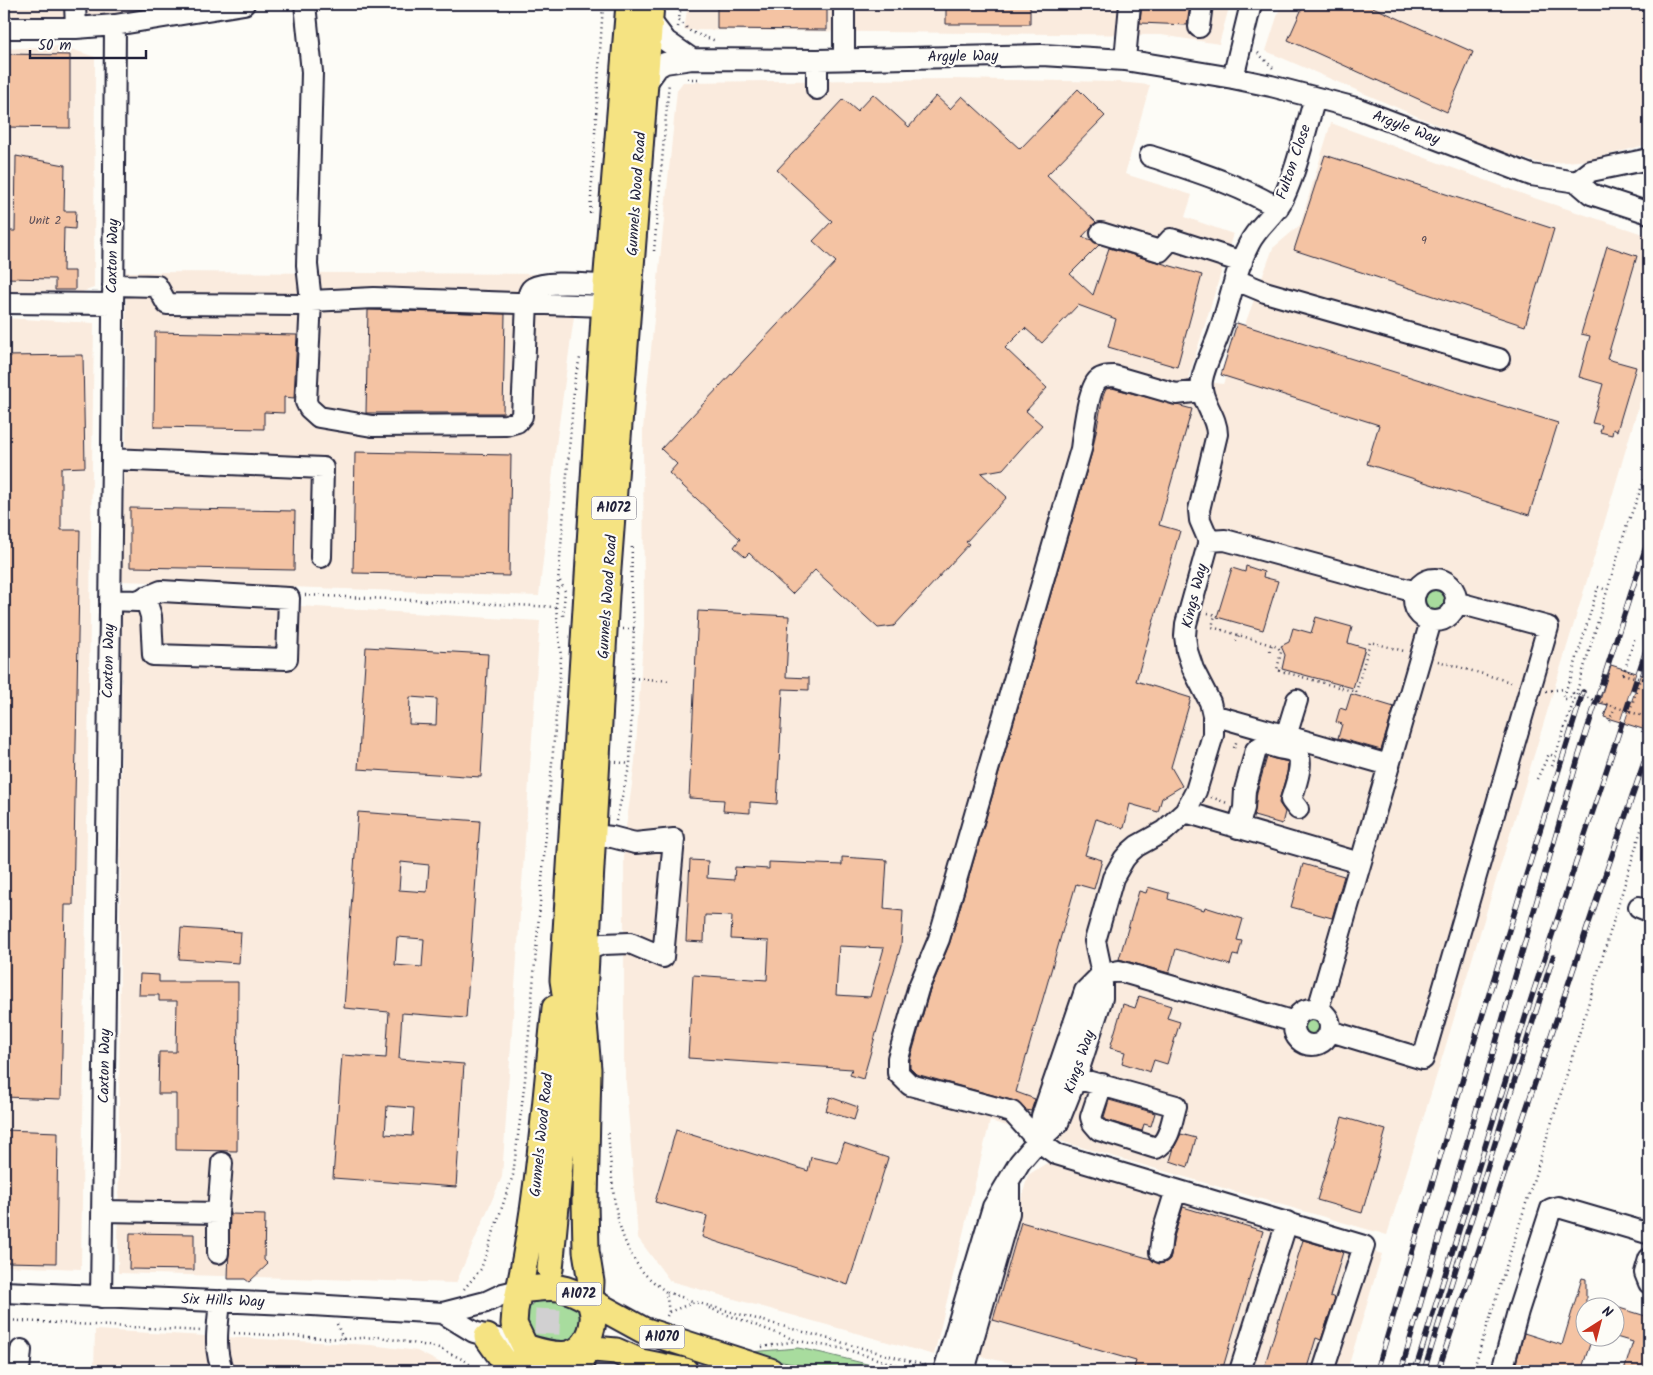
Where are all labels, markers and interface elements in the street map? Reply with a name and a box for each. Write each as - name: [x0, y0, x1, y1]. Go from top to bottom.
- scale bar: [30, 28, 146, 60]
- text: 50 m: [38, 34, 72, 58]
- street label: Argyle Way: [928, 44, 999, 70]
- street label: Argyle Way: [1369, 104, 1444, 152]
- street label: Fulton Close: [1270, 121, 1318, 203]
- street label: Gunnels Wood Road: [621, 131, 653, 257]
- house number: Unit 2: [29, 211, 61, 230]
- street label: Caxton Way: [100, 217, 126, 294]
- house number: 9: [1421, 231, 1427, 250]
- road number: A1072: [592, 496, 636, 520]
- street label: Gunnels Wood Road: [592, 534, 624, 660]
- street label: Kings Way: [1175, 560, 1215, 631]
- street label: Caxton Way: [96, 622, 122, 699]
- street label: Kings Way: [1058, 1026, 1102, 1097]
- street label: Caxton Way: [92, 1027, 118, 1104]
- street label: Gunnels Wood Road: [524, 1072, 560, 1198]
- road number: A1072: [556, 1282, 602, 1306]
- street label: Six Hills Way: [181, 1288, 266, 1314]
- north arrow: [1576, 1298, 1626, 1348]
- text: N: [1597, 1301, 1617, 1324]
- road number: A1070: [640, 1325, 684, 1348]

